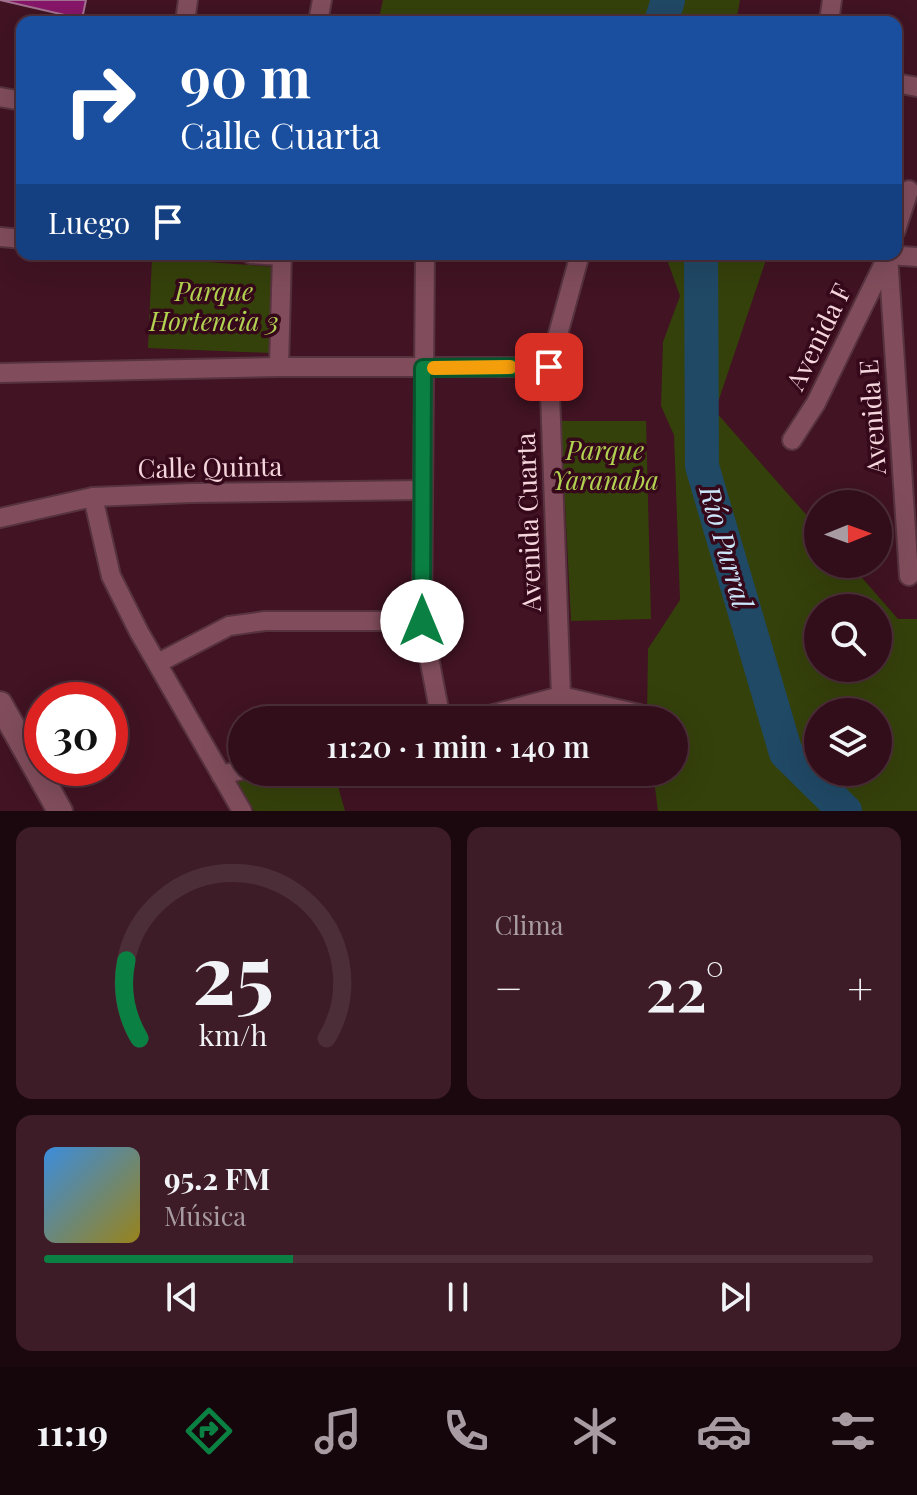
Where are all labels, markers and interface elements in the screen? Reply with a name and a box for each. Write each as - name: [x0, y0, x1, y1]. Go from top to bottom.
- text: 90 m: [180, 38, 311, 113]
- icon: right: [48, 48, 152, 152]
- text: Calle Cuarta: [180, 110, 380, 158]
- icon: arrive: [146, 200, 190, 244]
- text: Luego: [48, 202, 130, 242]
- park label: Parque Hortencia 3: [148, 273, 279, 338]
- street label: Avenida F: [776, 277, 858, 396]
- pin: [515, 333, 583, 401]
- icon: arrive: [527, 345, 571, 389]
- street label: Avenida E: [850, 358, 893, 477]
- street label: Avenida Cuarta: [507, 432, 548, 613]
- park label: Parque Yaranaba: [551, 432, 659, 497]
- street label: Calle Quinta: [137, 448, 283, 485]
- water label: Río Purral: [692, 480, 763, 613]
- north arrow: [804, 490, 892, 578]
- map controls: [804, 490, 892, 786]
- position arrow: [380, 579, 464, 663]
- button: search: [804, 594, 892, 682]
- speed limit sign: 30: [24, 682, 128, 786]
- button: layers: [804, 698, 892, 786]
- text: 11:20 · 1 min · 140 m: [326, 726, 590, 766]
- text: Clima: [495, 907, 563, 942]
- text: 25: [192, 915, 274, 1026]
- text: 22°: [646, 947, 724, 1027]
- text: −: [495, 957, 523, 1016]
- text: +: [847, 957, 873, 1016]
- text: km/h: [199, 1015, 268, 1053]
- text: 95.2 FM: [164, 1158, 270, 1198]
- text: Música: [164, 1198, 246, 1233]
- icon: previous: [160, 1275, 204, 1319]
- icon: pause: [436, 1275, 480, 1319]
- icon: next: [713, 1275, 757, 1319]
- icon: directions: [181, 1403, 237, 1459]
- icon: music: [310, 1403, 366, 1459]
- icon: phone: [438, 1403, 494, 1459]
- icon: climate: [567, 1403, 623, 1459]
- icon: car: [696, 1403, 752, 1459]
- icon: filters: [825, 1403, 881, 1459]
- text: 11:19: [36, 1407, 108, 1455]

